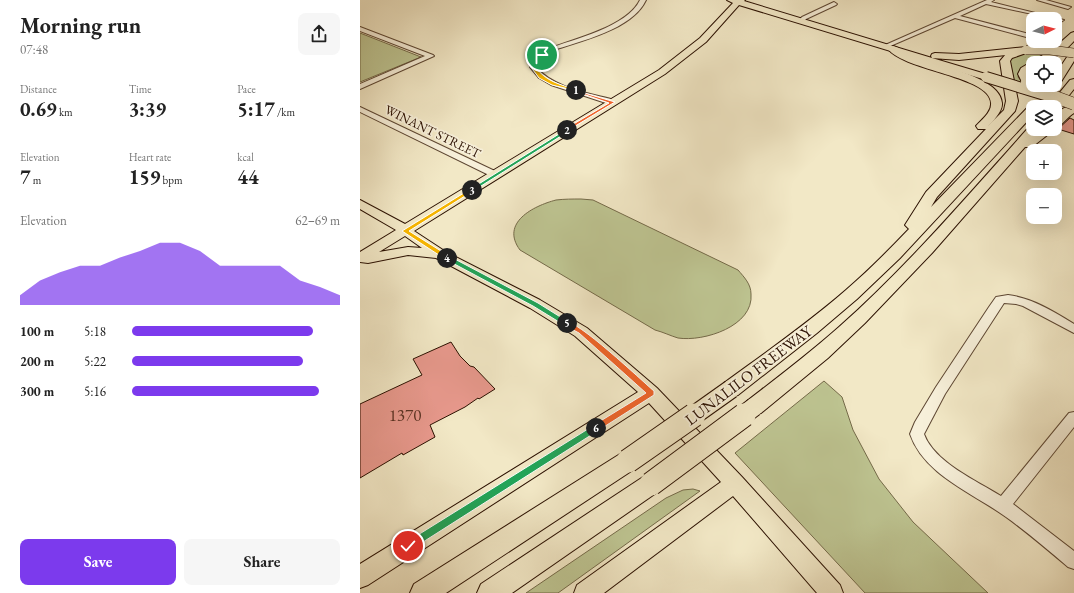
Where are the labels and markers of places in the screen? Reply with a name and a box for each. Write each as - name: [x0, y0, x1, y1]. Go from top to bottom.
- pin: [525, 38, 559, 72]
- pin: 1: [566, 80, 586, 100]
- pin: 2: [557, 120, 577, 140]
- pin: 3: [462, 180, 482, 200]
- pin: 4: [437, 248, 457, 268]
- pin: 5: [557, 313, 577, 333]
- pin: 6: [586, 418, 606, 438]
- pin: [391, 529, 425, 563]

